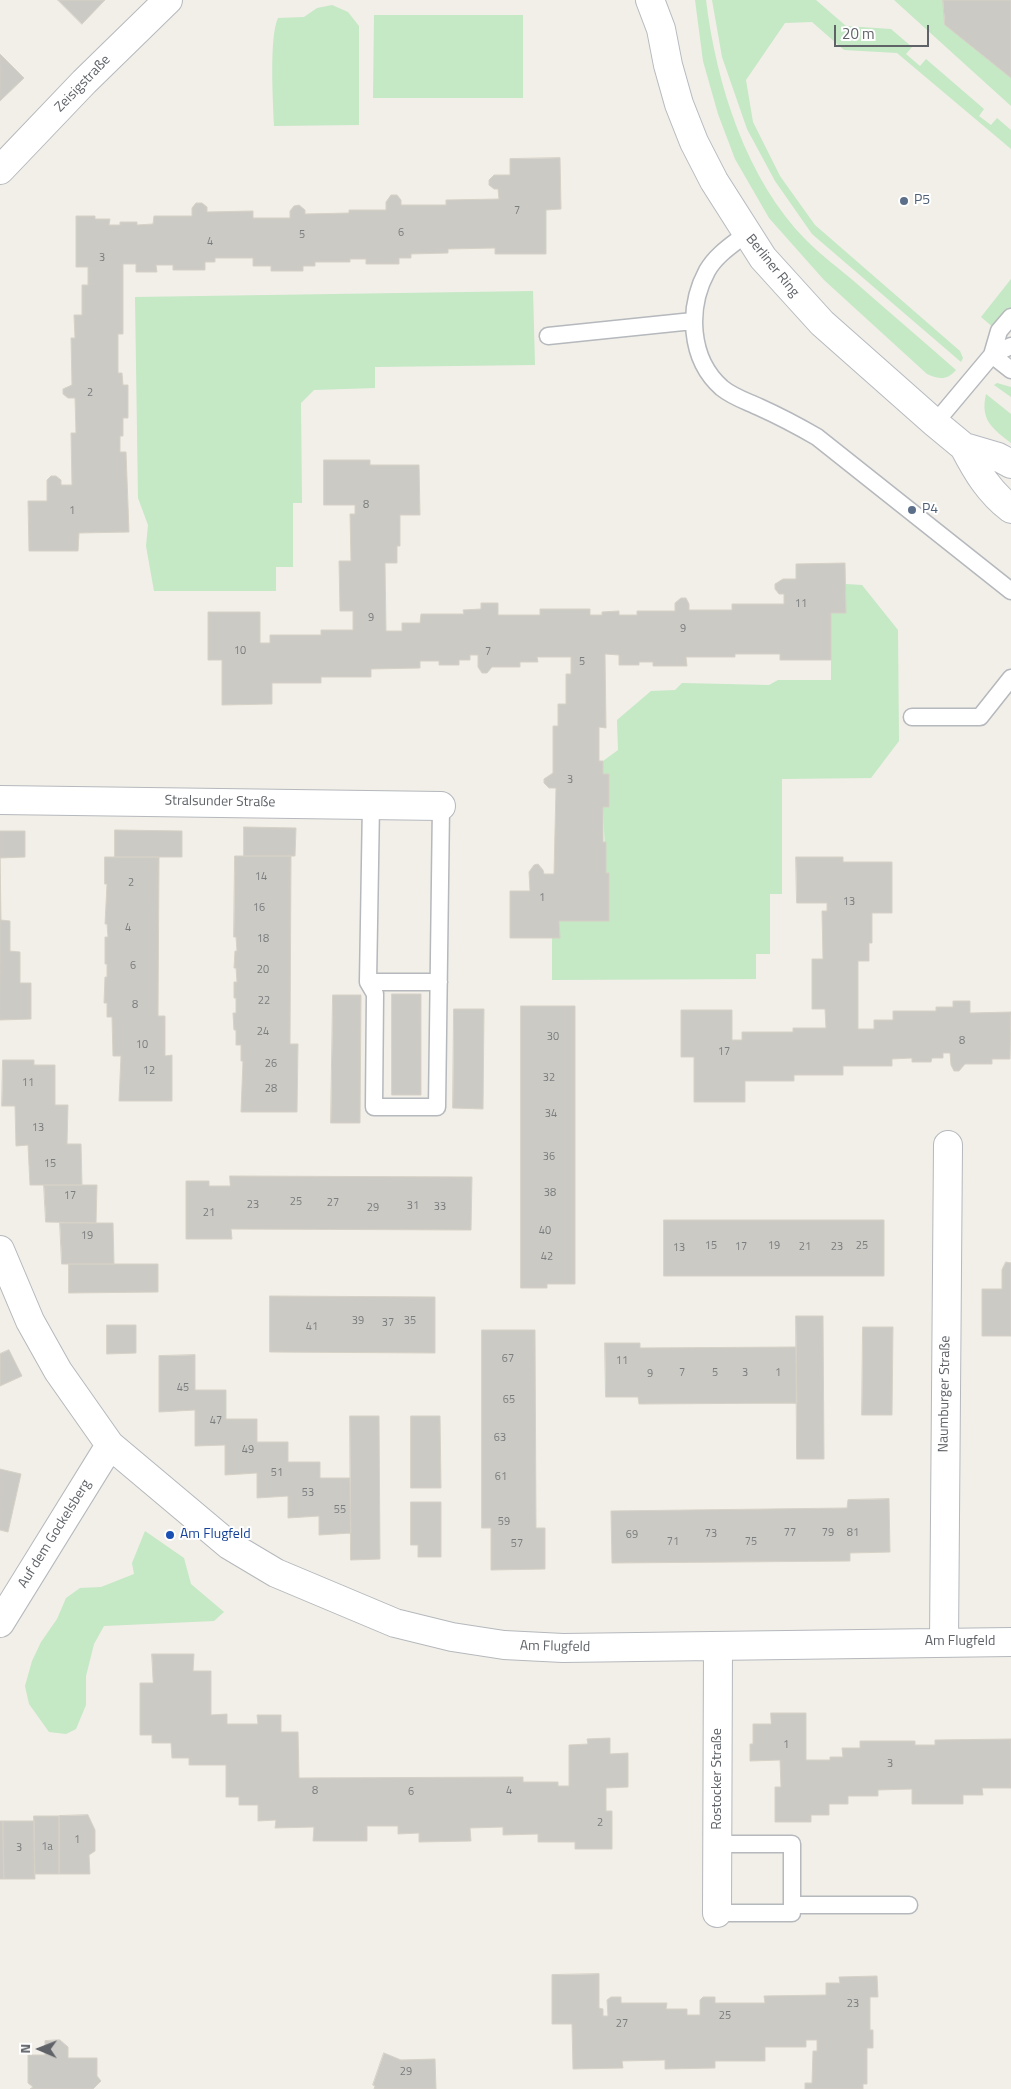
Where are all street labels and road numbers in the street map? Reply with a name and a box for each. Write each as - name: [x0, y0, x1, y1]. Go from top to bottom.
- street label: Zeisigstraße: [52, 52, 114, 116]
- street label: Berliner Ring: [742, 231, 802, 301]
- street label: Stralsunder Straße: [165, 793, 275, 811]
- street label: Naumburger Straße: [936, 1336, 954, 1452]
- street label: Auf dem Gockelsberg: [15, 1477, 95, 1591]
- street label: Am Flugfeld: [925, 1634, 995, 1650]
- street label: Am Flugfeld: [520, 1638, 590, 1656]
- street label: Rostocker Straße: [710, 1728, 726, 1830]

